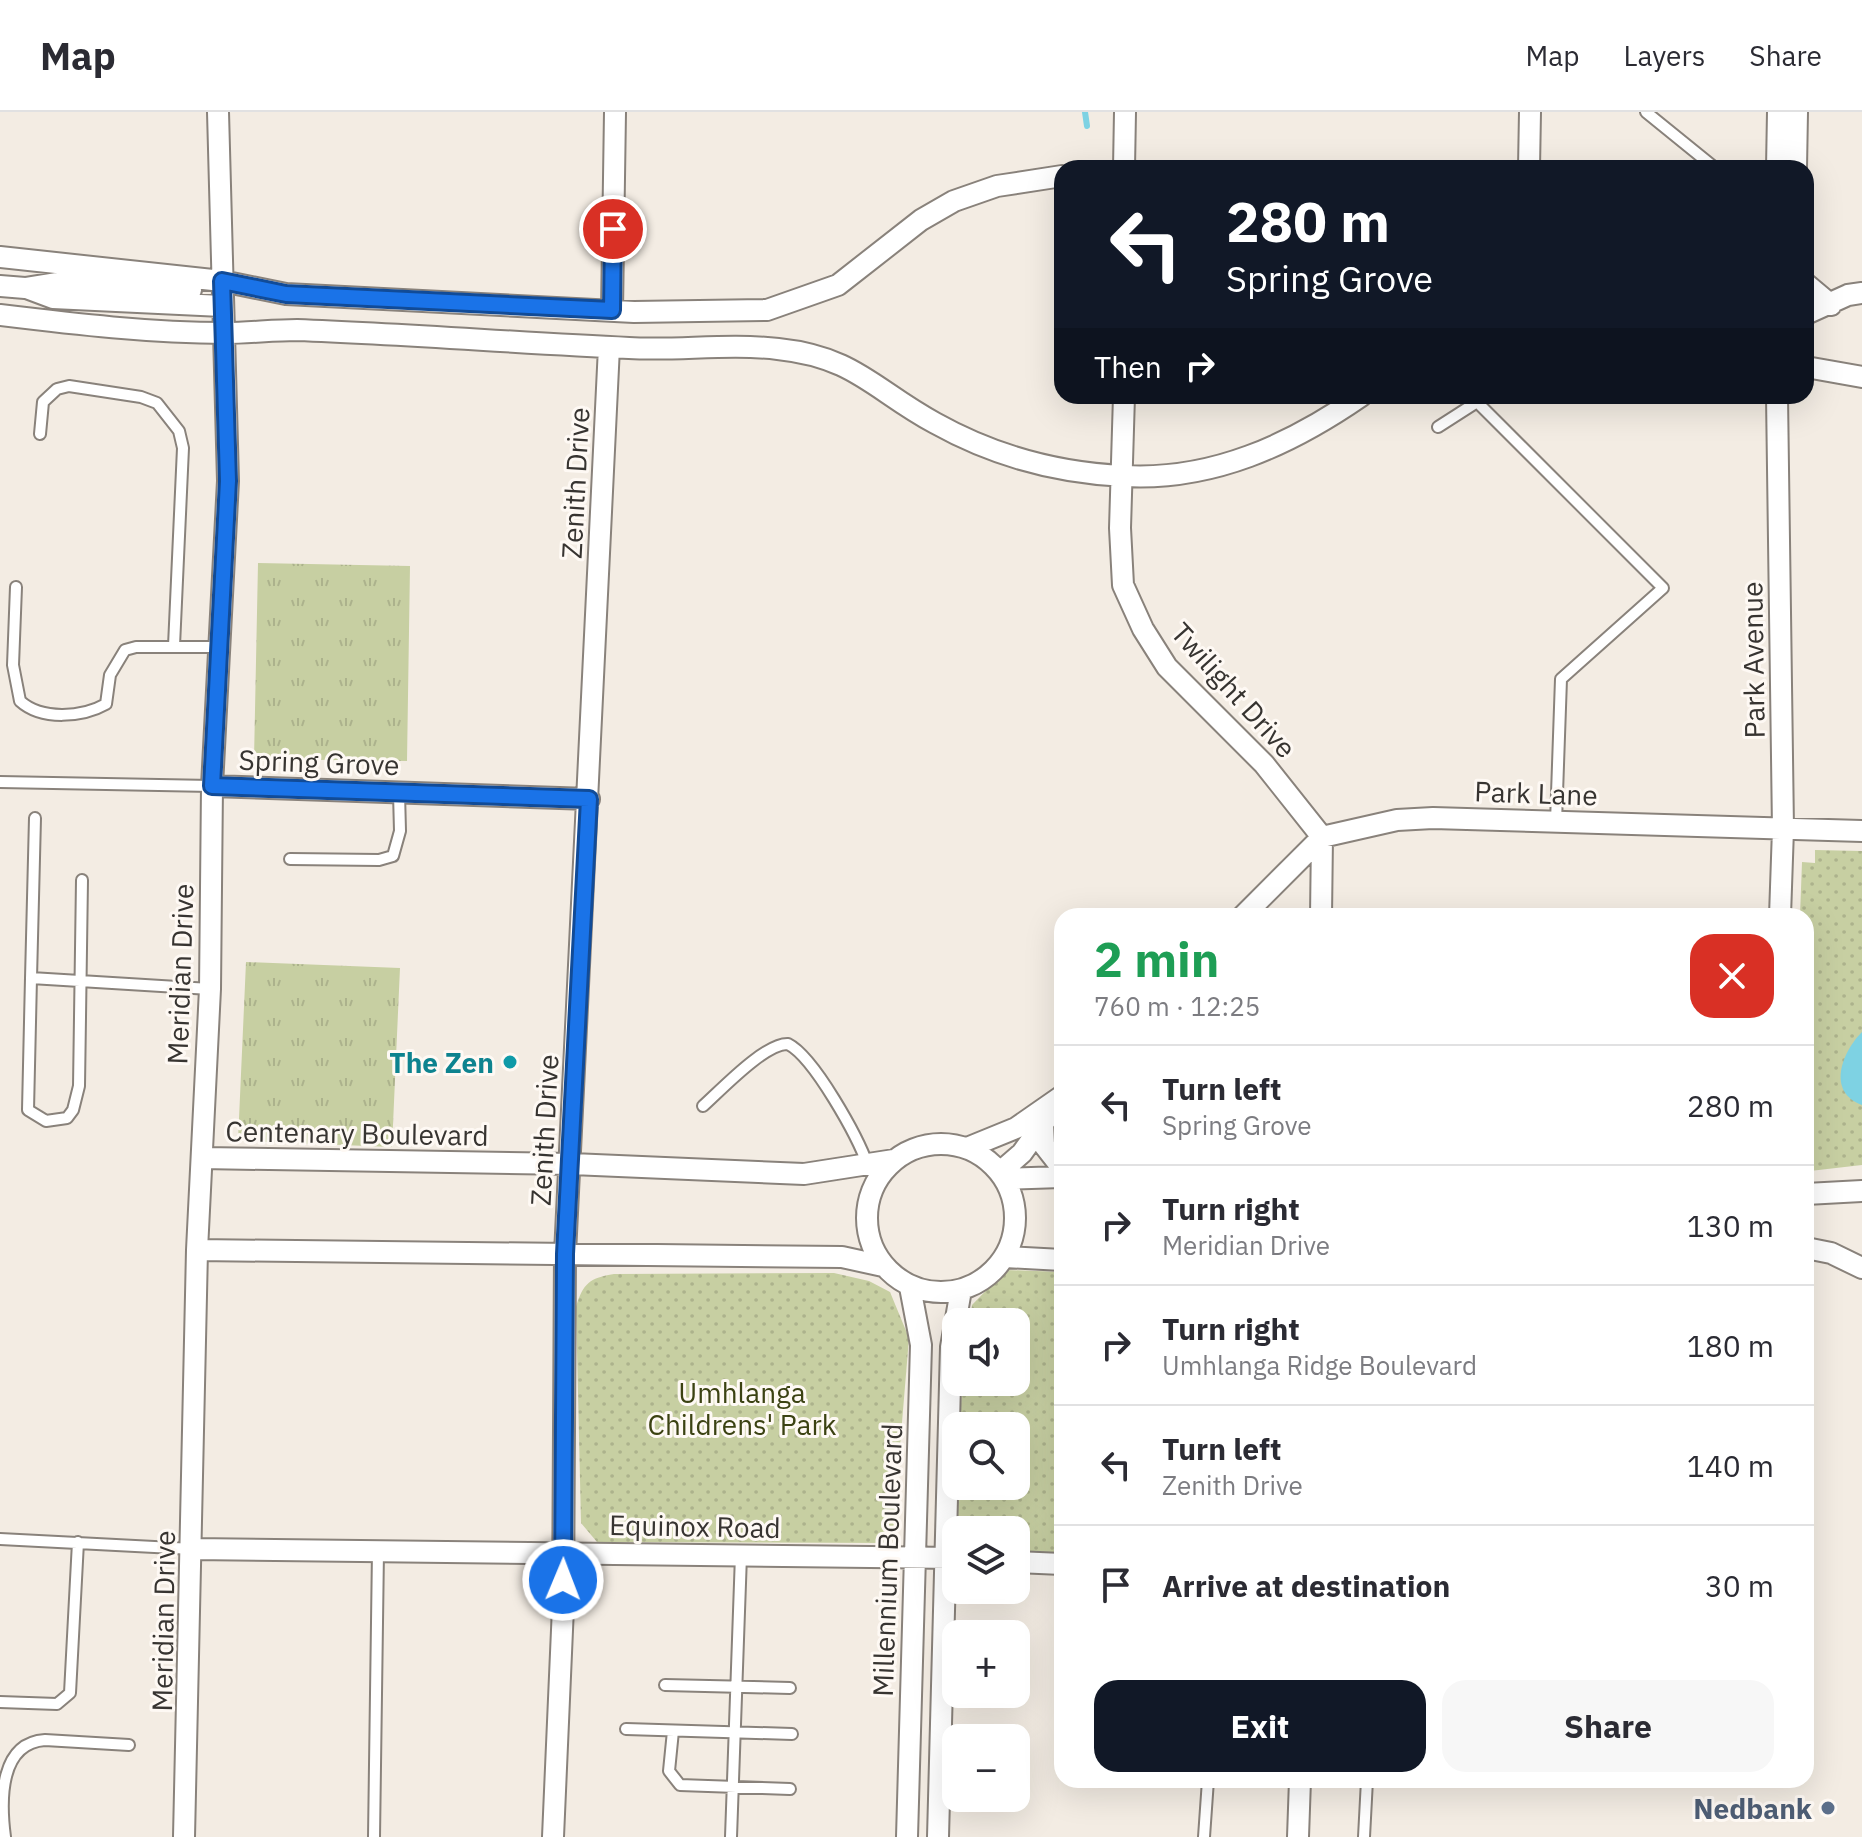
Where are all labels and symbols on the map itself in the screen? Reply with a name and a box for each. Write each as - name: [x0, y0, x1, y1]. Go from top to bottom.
- pin: [579, 195, 647, 263]
- street label: Zenith Drive: [553, 406, 597, 560]
- street label: Park Avenue: [1733, 581, 1773, 739]
- street label: Twilight Drive: [1163, 614, 1305, 766]
- street label: Spring Grove: [238, 741, 400, 783]
- street label: Park Lane: [1474, 772, 1598, 814]
- street label: Meridian Drive: [158, 883, 202, 1065]
- place label: The Zen: [389, 1044, 494, 1081]
- marker: The Zen: [501, 1053, 519, 1071]
- street label: Zenith Drive: [522, 1053, 566, 1207]
- street label: Centenary Boulevard: [225, 1112, 489, 1154]
- park label: Umhlanga Childrens' Park: [648, 1374, 837, 1443]
- street label: Millennium Boulevard: [864, 1423, 910, 1697]
- street label: Equinox Road: [609, 1506, 781, 1546]
- street label: Meridian Drive: [143, 1530, 183, 1712]
- position arrow: [521, 1538, 605, 1622]
- place label: Nedbank: [1693, 1790, 1813, 1827]
- marker: Nedbank: [1819, 1799, 1837, 1817]

